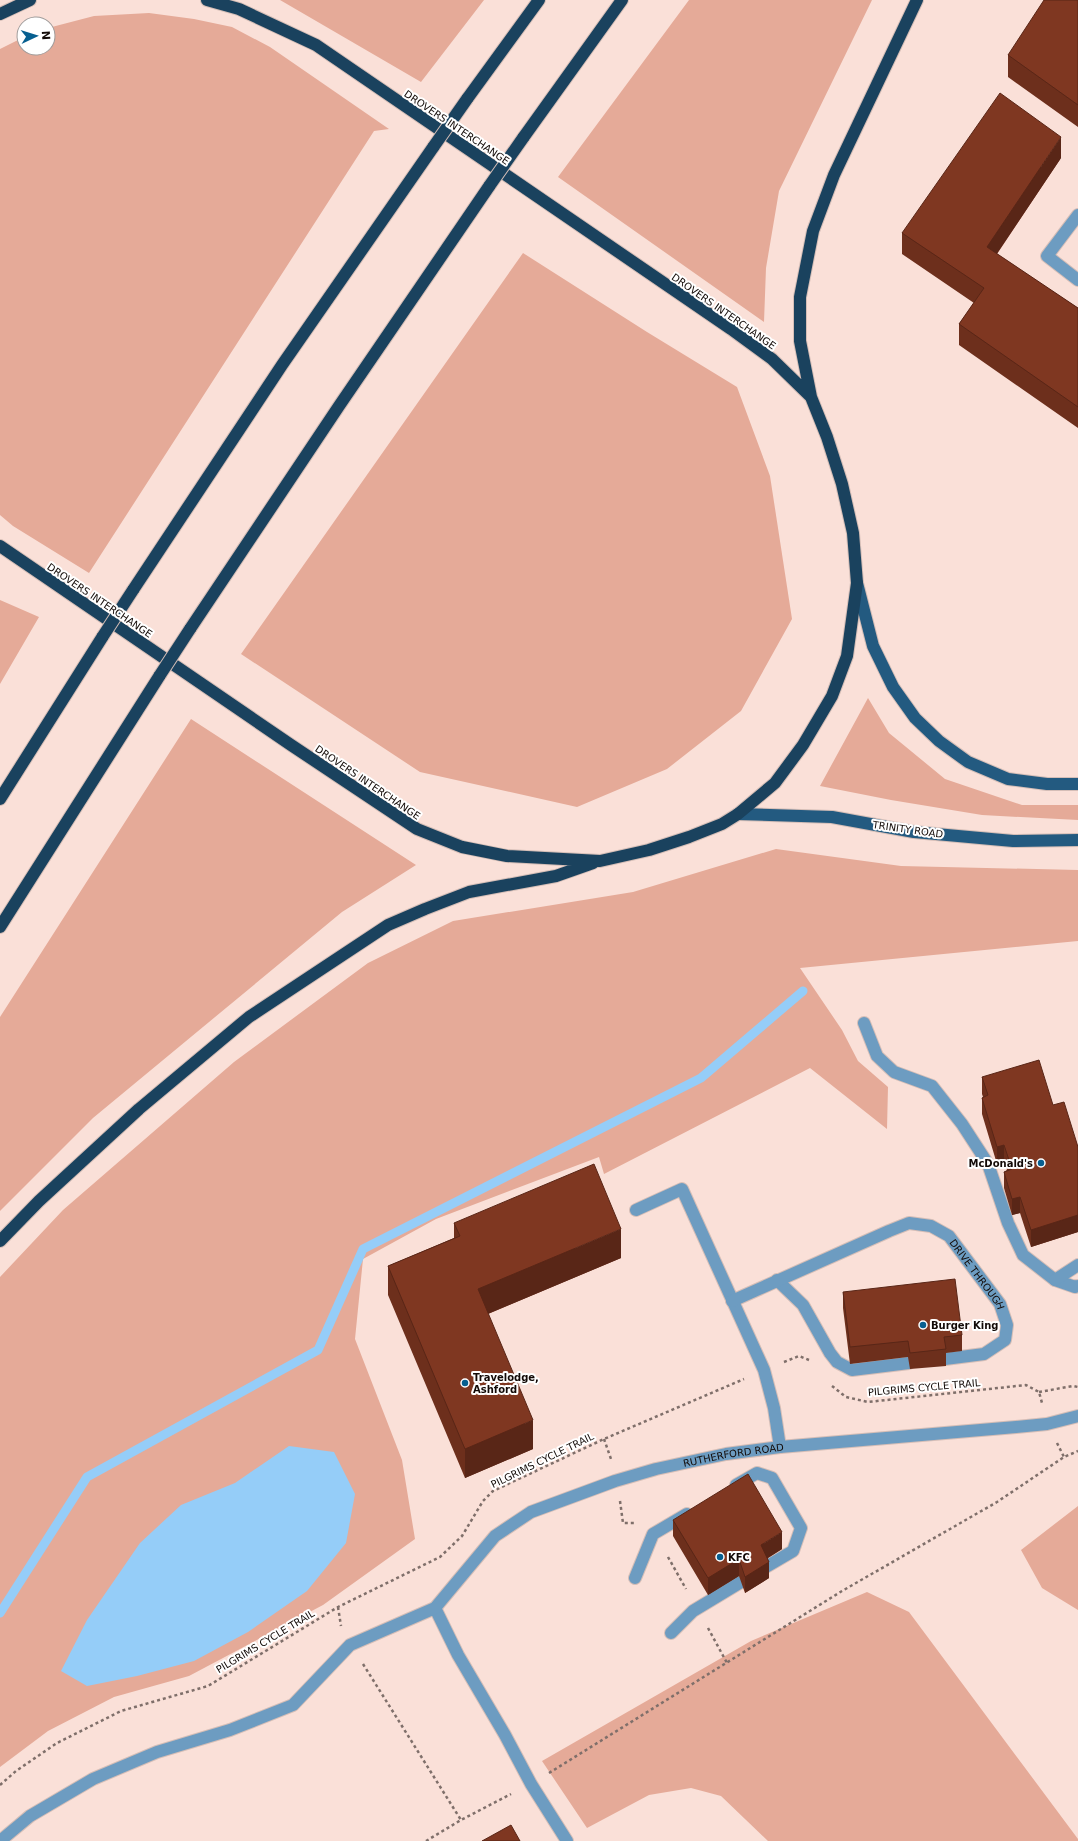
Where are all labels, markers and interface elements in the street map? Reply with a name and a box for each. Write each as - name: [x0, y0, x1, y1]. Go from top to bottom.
- north arrow: [16, 16, 56, 56]
- text: N: [39, 30, 52, 40]
- street label: DROVERS INTERCHANGE: [402, 88, 511, 167]
- street label: DROVERS INTERCHANGE: [670, 271, 778, 352]
- street label: DROVERS INTERCHANGE: [45, 561, 154, 640]
- street label: DROVERS INTERCHANGE: [313, 743, 422, 822]
- street label: TRINITY ROAD: [871, 819, 944, 840]
- place label: McDonald's: [968, 1158, 1033, 1169]
- marker: McDonald's: [1036, 1158, 1046, 1168]
- street label: DRIVE THROUGH: [947, 1237, 1006, 1311]
- marker: Burger King: [918, 1320, 928, 1330]
- place label: Burger King: [931, 1320, 998, 1331]
- place label: Travelodge, Ashford: [473, 1372, 539, 1395]
- street label: PILGRIMS CYCLE TRAIL: [867, 1377, 981, 1398]
- marker: Travelodge, Ashford: [460, 1378, 470, 1388]
- street label: PILGRIMS CYCLE TRAIL: [489, 1431, 596, 1490]
- street label: RUTHERFORD ROAD: [682, 1442, 785, 1469]
- marker: KFC: [715, 1552, 725, 1562]
- place label: KFC: [728, 1552, 750, 1563]
- street label: PILGRIMS CYCLE TRAIL: [214, 1607, 317, 1675]

